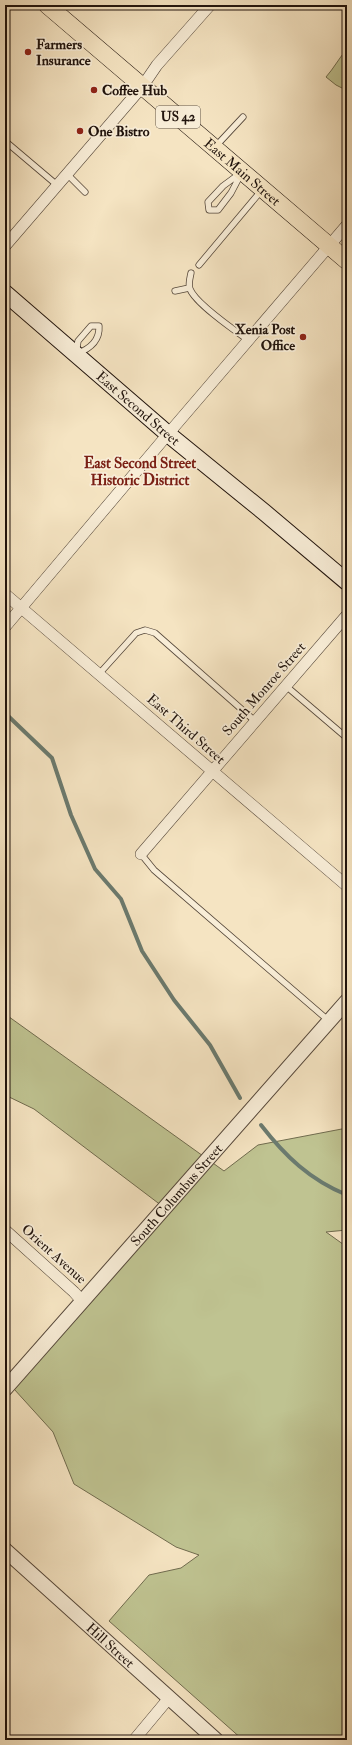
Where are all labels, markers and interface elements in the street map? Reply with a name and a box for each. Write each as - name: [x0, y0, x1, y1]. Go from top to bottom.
- place label: Farmers Insurance: [36, 36, 91, 69]
- marker: Farmers Insurance: [23, 47, 33, 57]
- place label: Coffee Hub: [102, 82, 167, 99]
- marker: Coffee Hub: [89, 85, 99, 95]
- road number: US 42: [156, 106, 200, 128]
- place label: One Bistro: [88, 123, 150, 140]
- marker: One Bistro: [75, 126, 85, 136]
- street label: East Main Street: [201, 134, 285, 209]
- place label: Xenia Post Office: [235, 321, 295, 354]
- marker: Xenia Post Office: [298, 332, 308, 342]
- street label: East Second Street: [93, 367, 184, 449]
- district label: East Second Street Historic District: [84, 454, 196, 490]
- street label: South Monroe Street: [219, 638, 310, 739]
- street label: East Third Street: [143, 690, 229, 768]
- street label: South Columbus Street: [127, 1140, 226, 1249]
- street label: Orient Avenue: [18, 1220, 90, 1288]
- street label: Hill Street: [83, 1619, 139, 1671]

